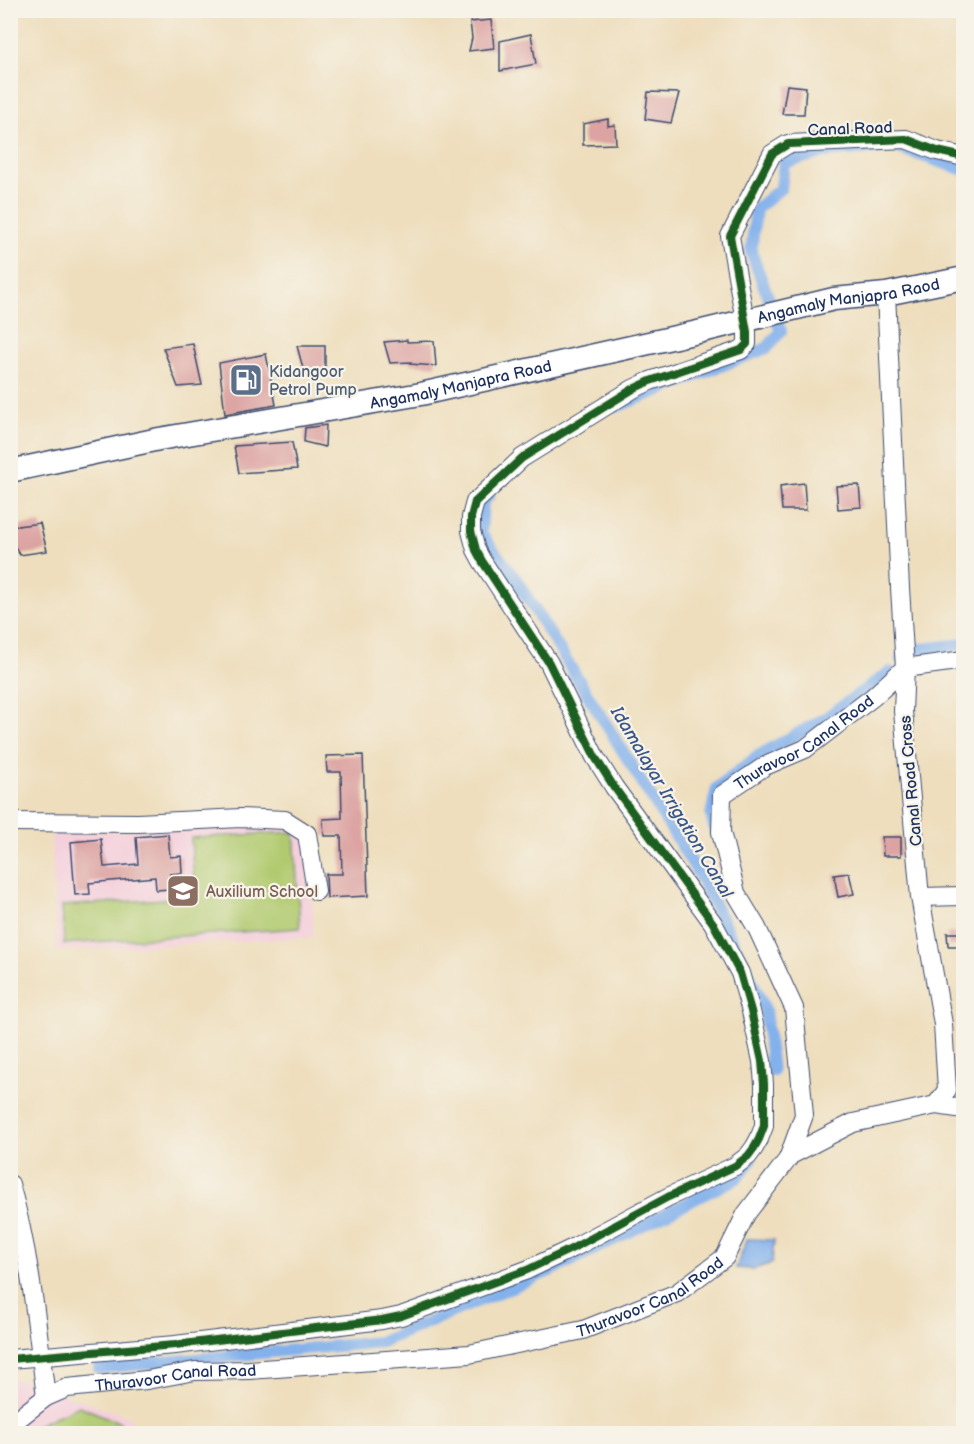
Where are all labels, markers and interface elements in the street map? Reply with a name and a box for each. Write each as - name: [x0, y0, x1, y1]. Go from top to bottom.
- street label: Canal Road: [807, 119, 893, 140]
- street label: Angamaly Manjapra Raod: [756, 275, 941, 328]
- street label: Angamaly Manjapra Road: [369, 357, 554, 414]
- fuel station icon: Kidangoor Petrol Pump: [228, 362, 264, 398]
- place label: Kidangoor Petrol Pump: [269, 363, 357, 400]
- street label: Thuravoor Canal Road: [731, 692, 878, 795]
- water label: Idamalayar Irrigation Canal: [605, 702, 738, 903]
- street label: Canal Road Cross: [896, 715, 927, 847]
- school or university icon: Auxilium School: [165, 873, 201, 909]
- place label: Auxilium School: [206, 883, 318, 902]
- street label: Thuravoor Canal Road: [575, 1254, 728, 1342]
- street label: Thuravoor Canal Road: [94, 1362, 257, 1396]

